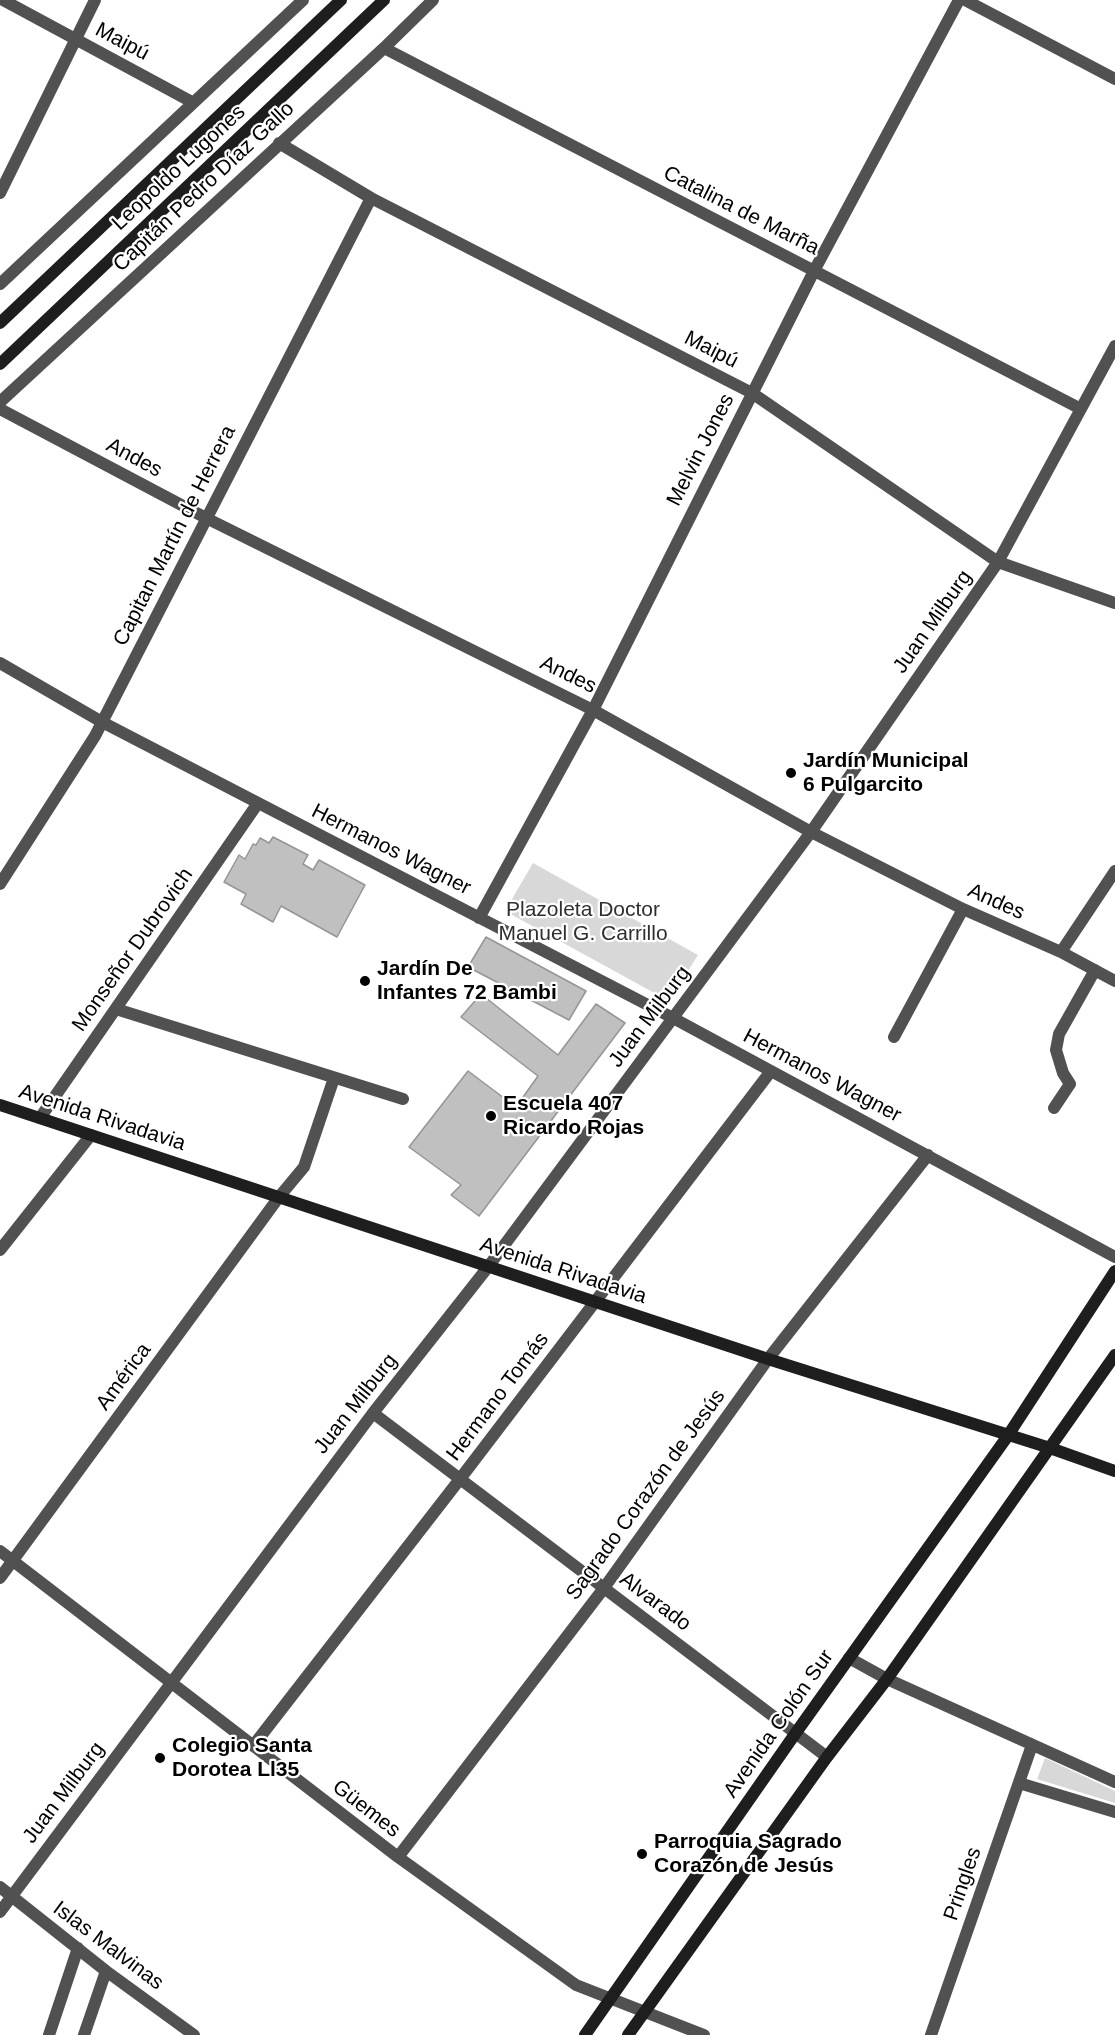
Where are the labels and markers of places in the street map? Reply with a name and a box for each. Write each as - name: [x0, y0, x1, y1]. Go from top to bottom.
- place label: Jardín Municipal 6 Pulgarcito: [803, 748, 969, 798]
- marker: Jardín Municipal 6 Pulgarcito: [784, 766, 798, 780]
- place label: Jardín De Infantes 72 Bambi: [377, 956, 557, 1006]
- marker: Jardín De Infantes 72 Bambi: [358, 974, 372, 988]
- place label: Escuela 407 Ricardo Rojas: [503, 1091, 644, 1141]
- marker: Escuela 407 Ricardo Rojas: [484, 1109, 498, 1123]
- place label: Colegio Santa Dorotea Ll35: [172, 1733, 312, 1783]
- marker: Colegio Santa Dorotea Ll35: [153, 1751, 167, 1765]
- place label: Parroquia Sagrado Corazón de Jesús: [654, 1829, 842, 1879]
- marker: Parroquia Sagrado Corazón de Jesús: [635, 1847, 649, 1861]

